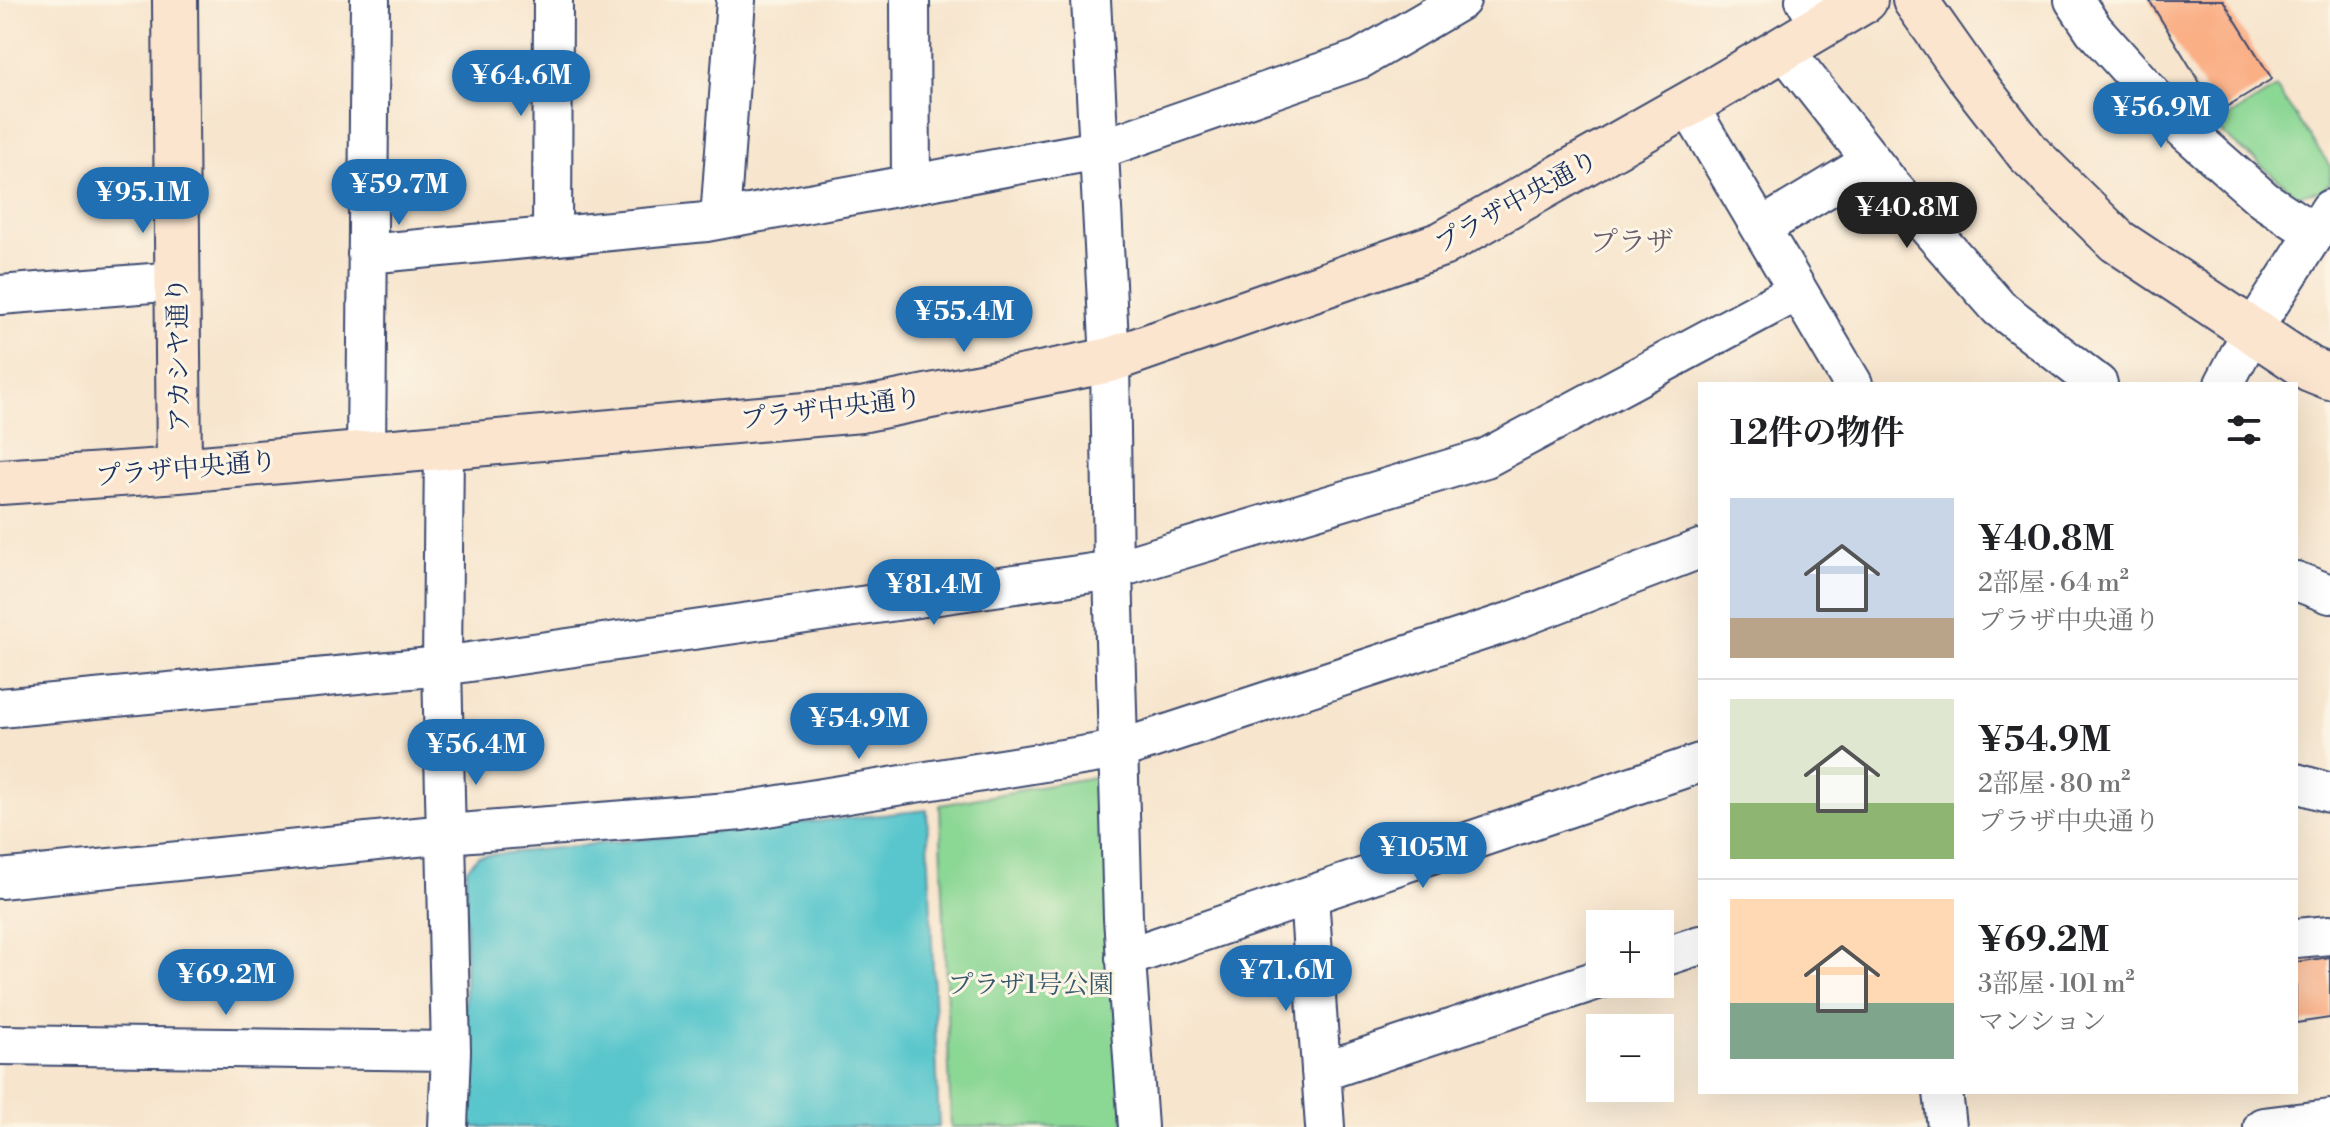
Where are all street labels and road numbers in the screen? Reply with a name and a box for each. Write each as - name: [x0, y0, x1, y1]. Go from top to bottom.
- street label: プラザ中央通り: [1429, 144, 1604, 260]
- street label: アカシヤ通り: [162, 277, 196, 433]
- street label: プラザ中央通り: [739, 382, 923, 436]
- street label: プラザ中央通り: [94, 445, 278, 493]

